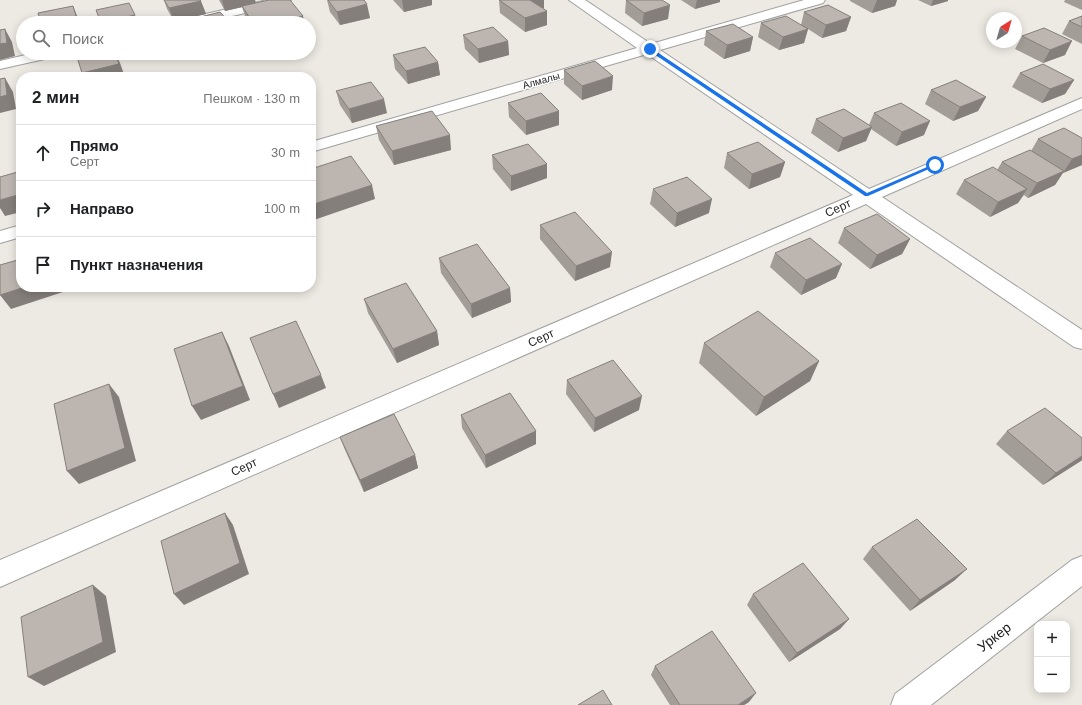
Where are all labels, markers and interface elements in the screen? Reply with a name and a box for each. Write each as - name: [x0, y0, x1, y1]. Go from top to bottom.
- north arrow: [986, 12, 1022, 48]
- search box: [16, 16, 316, 60]
- icon: search: [30, 27, 52, 49]
- text: Поиск: [62, 30, 104, 47]
- route end: [641, 40, 659, 58]
- street label: Алмалы: [521, 70, 561, 91]
- text: 2 мин: [32, 88, 79, 107]
- text: Пешком · 130 m: [203, 91, 300, 106]
- text: Прямо: [70, 137, 119, 154]
- icon: ahead: [32, 142, 54, 164]
- text: 30 m: [271, 145, 300, 160]
- text: Серт: [70, 154, 100, 169]
- route start: [926, 156, 944, 174]
- street label: Серт: [823, 196, 854, 220]
- icon: right: [32, 198, 54, 220]
- text: Направо: [70, 200, 134, 217]
- text: 100 m: [264, 201, 300, 216]
- icon: arrive: [32, 254, 54, 276]
- text: Пункт назначения: [70, 256, 203, 273]
- street label: Серт: [526, 326, 557, 350]
- street label: Серт: [229, 455, 260, 479]
- street label: Уркер: [974, 619, 1014, 655]
- map controls: [1034, 621, 1070, 693]
- button: +: [1034, 621, 1070, 657]
- button: −: [1034, 657, 1070, 693]

